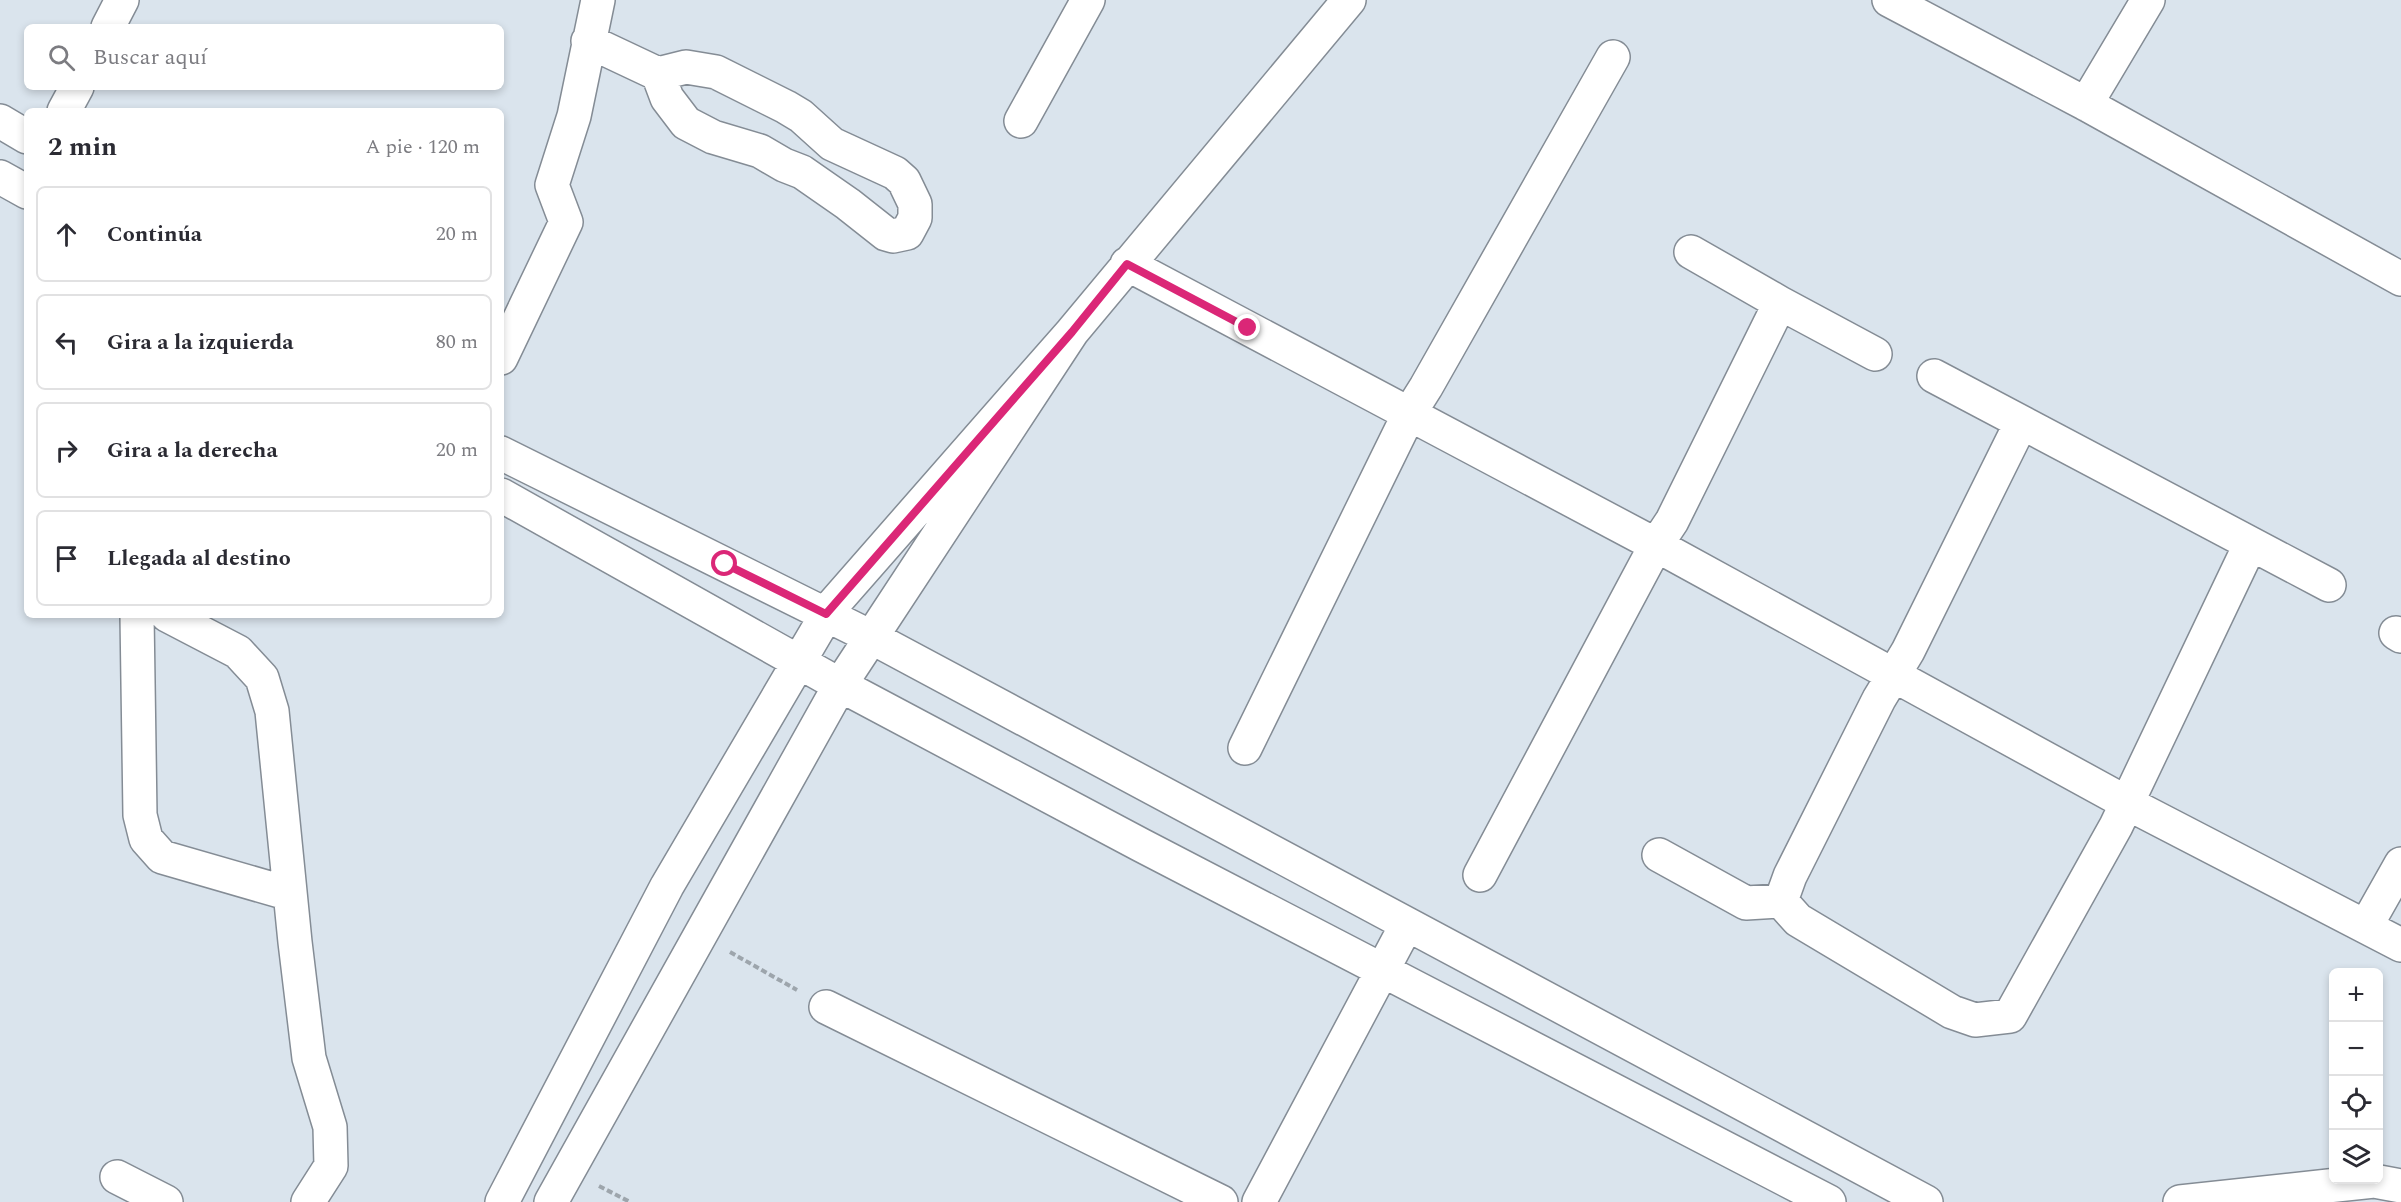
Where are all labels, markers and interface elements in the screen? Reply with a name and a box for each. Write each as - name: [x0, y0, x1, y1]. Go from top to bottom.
- search box: [24, 24, 504, 90]
- icon: search: [45, 41, 78, 74]
- text: Buscar aquí: [93, 41, 207, 74]
- text: 2 min: [48, 127, 117, 167]
- text: A pie · 120 m: [366, 132, 480, 162]
- icon: ahead: [50, 218, 83, 251]
- text: Continúa: [107, 218, 202, 251]
- text: 20 m: [436, 219, 478, 249]
- route end: [1234, 314, 1260, 340]
- icon: left: [50, 326, 83, 359]
- text: Gira a la izquierda: [107, 326, 294, 359]
- text: 80 m: [436, 327, 478, 357]
- icon: right: [50, 434, 83, 467]
- text: Gira a la derecha: [107, 434, 278, 467]
- text: 20 m: [436, 435, 478, 465]
- icon: arrive: [50, 542, 83, 575]
- text: Llegada al destino: [107, 542, 291, 575]
- route start: [711, 550, 737, 576]
- map controls: [2329, 968, 2383, 1184]
- button: +: [2329, 968, 2383, 1022]
- button: −: [2329, 1022, 2383, 1076]
- button: locate: [2329, 1076, 2383, 1130]
- button: layers: [2329, 1130, 2383, 1184]

